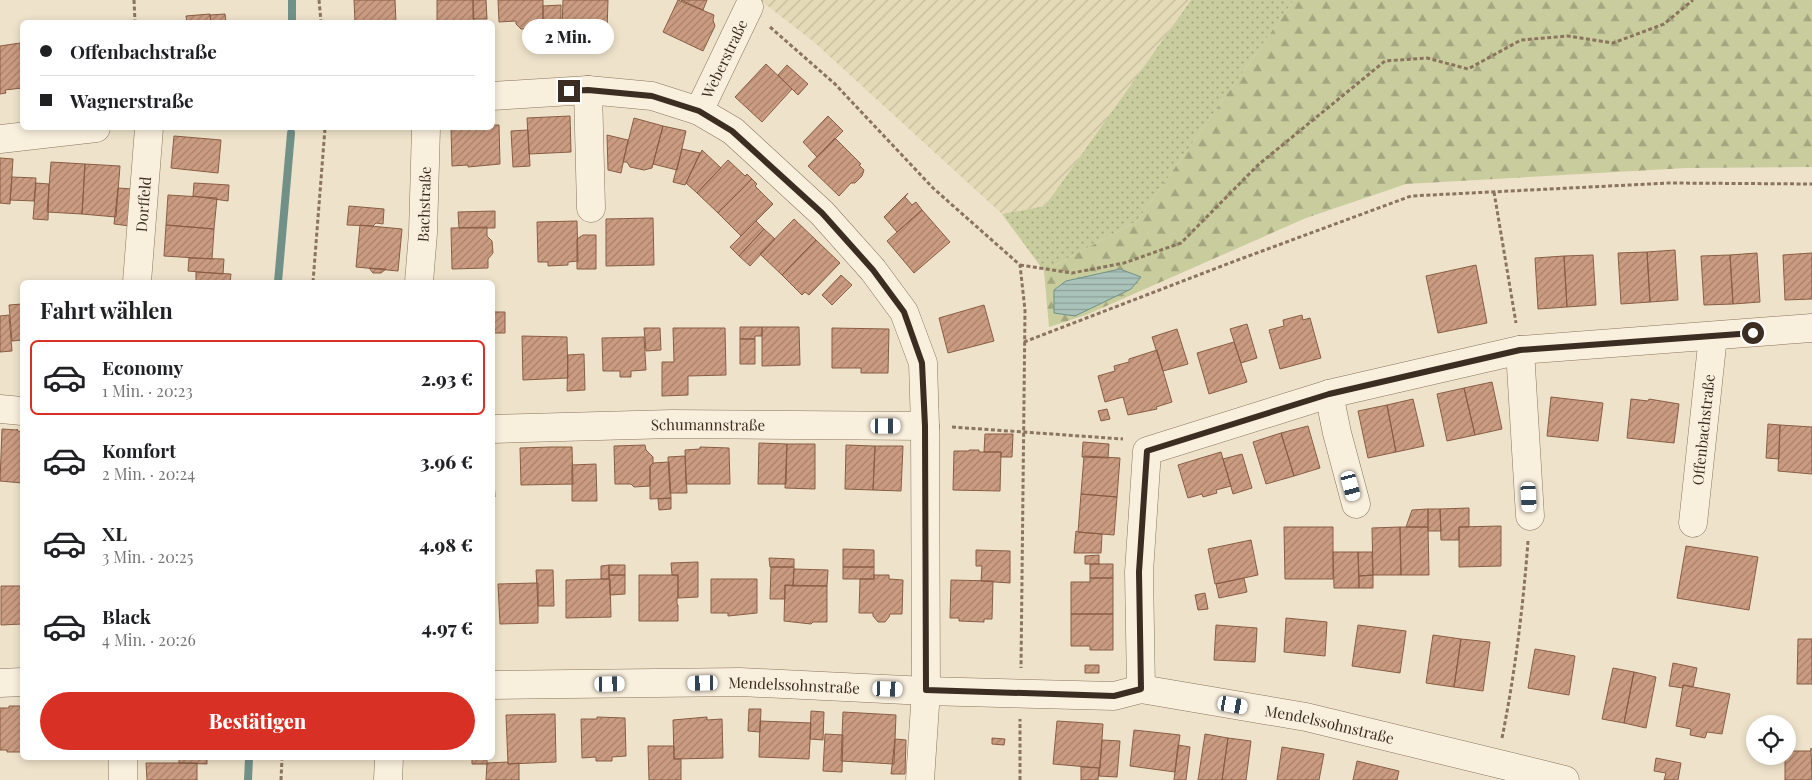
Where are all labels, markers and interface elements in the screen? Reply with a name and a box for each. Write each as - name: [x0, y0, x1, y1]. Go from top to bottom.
- street label: Weberstraße: [696, 16, 752, 102]
- callout: 2 Min.: [523, 18, 615, 54]
- text: 2 Min.: [545, 26, 591, 47]
- text: Offenbachstraße: [70, 38, 217, 64]
- route end: [558, 80, 580, 102]
- text: Wagnerstraße: [70, 87, 194, 113]
- street label: Bachstraße: [412, 166, 435, 243]
- street label: Dorffeld: [131, 175, 155, 233]
- text: Fahrt wählen: [40, 295, 173, 325]
- route start: [1742, 322, 1764, 344]
- text: Economy: [102, 354, 183, 380]
- icon: car: [42, 355, 87, 400]
- text: 2.93 €: [421, 365, 473, 391]
- street label: Offenbachstraße: [1687, 373, 1719, 486]
- text: 1 Min. · 20:23: [102, 380, 193, 401]
- street label: Schumannstraße: [651, 414, 765, 435]
- car: [871, 419, 901, 434]
- text: Komfort: [102, 437, 176, 463]
- icon: car: [42, 438, 87, 483]
- text: 3.96 €: [420, 448, 473, 474]
- text: 2 Min. · 20:24: [102, 463, 195, 484]
- car: [1339, 470, 1362, 502]
- car: [1520, 482, 1537, 512]
- text: XL: [102, 520, 127, 546]
- icon: car: [42, 521, 87, 566]
- text: 4.98 €: [419, 531, 473, 557]
- text: 3 Min. · 20:25: [102, 546, 193, 567]
- text: Black: [102, 603, 151, 629]
- icon: car: [42, 604, 87, 649]
- text: 4.97 €: [422, 614, 473, 640]
- text: 4 Min. · 20:26: [102, 629, 196, 650]
- street label: Mendelssohnstraße: [728, 672, 860, 698]
- car: [687, 675, 718, 691]
- car: [594, 676, 625, 692]
- car: [872, 681, 903, 697]
- button: Bestätigen: [40, 692, 475, 750]
- car: [1216, 695, 1249, 715]
- street label: Mendelssohnstraße: [1263, 700, 1396, 748]
- map controls: [1746, 715, 1796, 765]
- button: locate: [1746, 715, 1796, 765]

